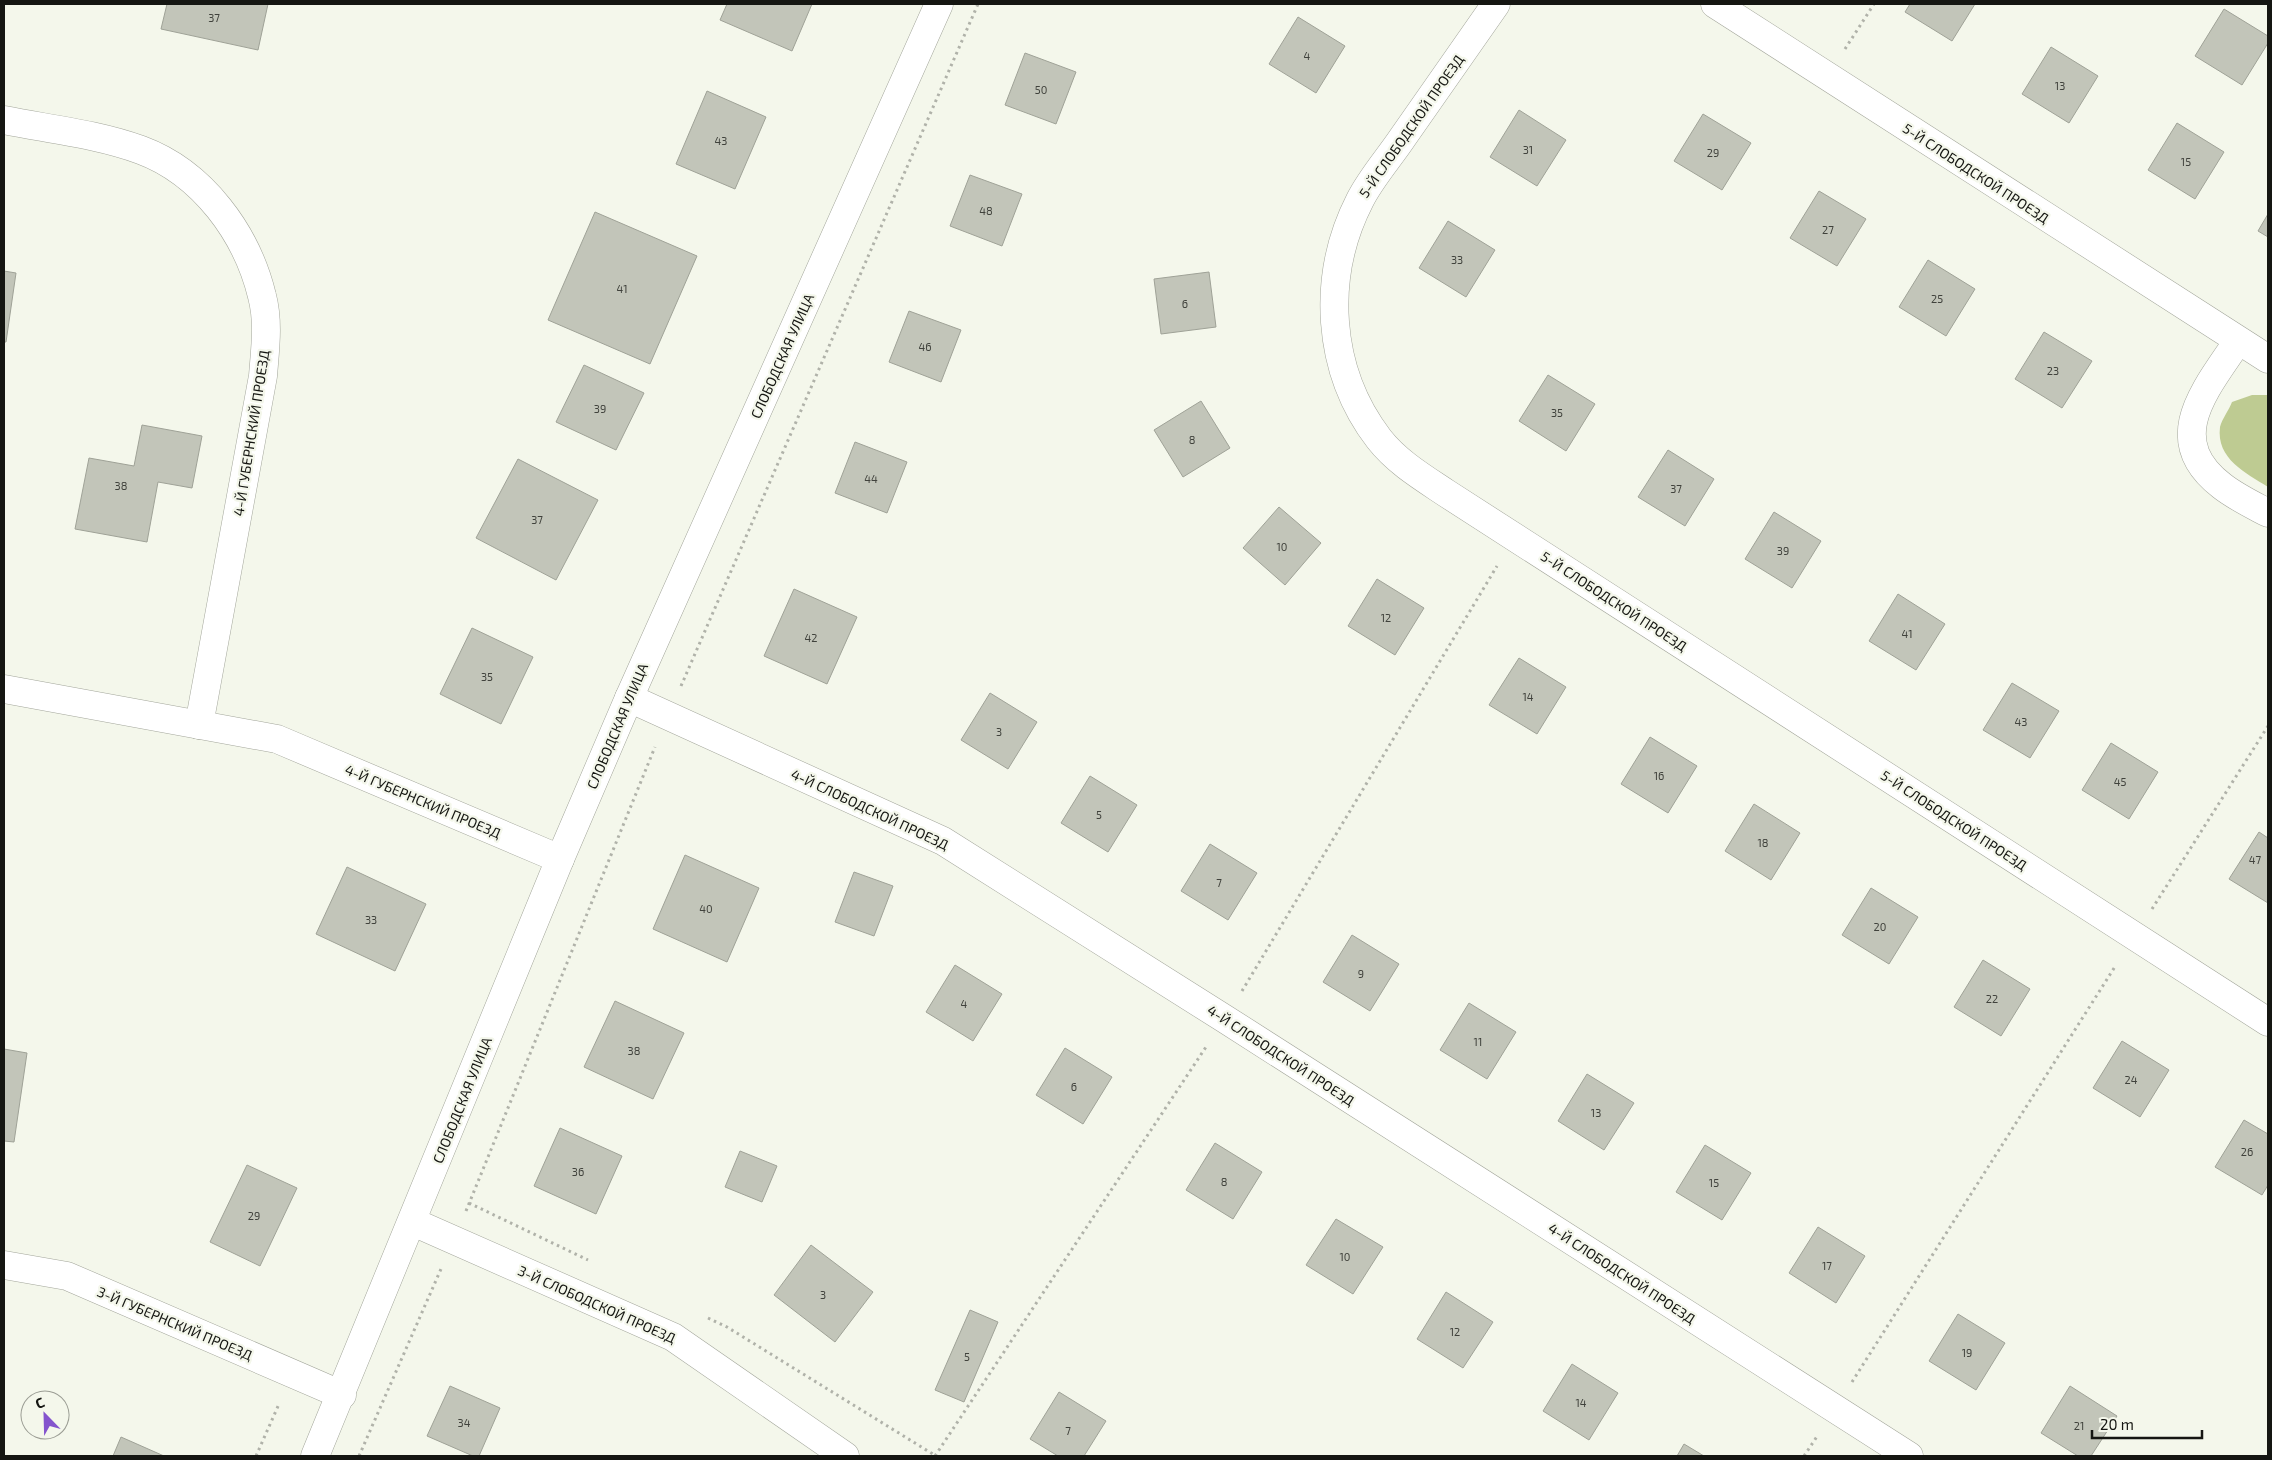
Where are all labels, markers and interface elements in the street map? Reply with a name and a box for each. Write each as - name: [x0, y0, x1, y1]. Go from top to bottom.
- house number: 37: [208, 11, 220, 24]
- house number: 4: [1304, 49, 1311, 62]
- street label: 5-Й СЛОБОДСКОЙ ПРОЕЗД: [1355, 51, 1467, 201]
- house number: 13: [2055, 79, 2065, 92]
- house number: 50: [1035, 83, 1047, 96]
- street label: 5-Й СЛОБОДСКОЙ ПРОЕЗД: [1900, 119, 2052, 227]
- house number: 43: [715, 134, 727, 147]
- house number: 31: [1523, 143, 1533, 156]
- house number: 29: [1707, 146, 1719, 159]
- house number: 15: [2181, 155, 2191, 168]
- house number: 48: [979, 204, 993, 217]
- house number: 27: [1822, 223, 1834, 236]
- house number: 33: [1451, 253, 1463, 266]
- house number: 41: [616, 282, 628, 295]
- street label: СЛОБОДСКАЯ УЛИЦА: [747, 291, 817, 421]
- house number: 25: [1931, 292, 1943, 305]
- house number: 6: [1182, 297, 1188, 310]
- house number: 46: [918, 340, 932, 353]
- street label: 4-Й ГУБЕРНСКИЙ ПРОЕЗД: [229, 349, 273, 517]
- house number: 23: [2047, 364, 2059, 377]
- house number: 39: [594, 402, 606, 415]
- house number: 35: [1551, 406, 1563, 419]
- house number: 8: [1189, 433, 1195, 446]
- house number: 44: [864, 472, 878, 485]
- house number: 38: [115, 479, 127, 492]
- house number: 37: [1670, 482, 1682, 495]
- house number: 37: [531, 513, 543, 526]
- house number: 10: [1276, 540, 1288, 553]
- house number: 39: [1777, 544, 1789, 557]
- street label: 5-Й СЛОБОДСКОЙ ПРОЕЗД: [1538, 547, 1690, 655]
- house number: 12: [1381, 611, 1391, 624]
- house number: 41: [1901, 627, 1913, 640]
- house number: 42: [805, 631, 817, 644]
- street label: СЛОБОДСКАЯ УЛИЦА: [583, 660, 651, 791]
- house number: 35: [481, 670, 493, 683]
- house number: 14: [1522, 690, 1534, 703]
- house number: 43: [2015, 715, 2027, 728]
- house number: 3: [996, 725, 1002, 738]
- street label: 4-Й ГУБЕРНСКИЙ ПРОЕЗД: [342, 760, 504, 842]
- street label: 4-Й СЛОБОДСКОЙ ПРОЕЗД: [789, 765, 952, 853]
- street label: 5-Й СЛОБОДСКОЙ ПРОЕЗД: [1878, 766, 2030, 874]
- house number: 16: [1654, 769, 1664, 782]
- house number: 45: [2114, 775, 2126, 788]
- house number: 5: [1096, 808, 1102, 821]
- house number: 18: [1757, 836, 1769, 849]
- house number: 47: [2249, 853, 2262, 866]
- house number: 7: [1216, 876, 1222, 889]
- house number: 40: [699, 902, 713, 915]
- house number: 33: [365, 913, 377, 926]
- house number: 20: [1874, 920, 1886, 933]
- house number: 9: [1358, 967, 1364, 980]
- house number: 22: [1986, 992, 1998, 1005]
- house number: 4: [961, 997, 968, 1010]
- street label: 4-Й СЛОБОДСКОЙ ПРОЕЗД: [1204, 1001, 1358, 1109]
- street label: СЛОБОДСКАЯ УЛИЦА: [429, 1034, 495, 1166]
- house number: 11: [1474, 1035, 1482, 1048]
- house number: 38: [628, 1044, 640, 1057]
- house number: 24: [2125, 1073, 2138, 1086]
- house number: 6: [1071, 1080, 1077, 1093]
- house number: 13: [1591, 1106, 1601, 1119]
- house number: 26: [2241, 1145, 2253, 1158]
- house number: 36: [572, 1165, 584, 1178]
- house number: 8: [1221, 1175, 1227, 1188]
- house number: 15: [1709, 1176, 1719, 1189]
- house number: 29: [248, 1209, 260, 1222]
- street label: 4-Й СЛОБОДСКОЙ ПРОЕЗД: [1545, 1219, 1699, 1327]
- house number: 10: [1339, 1250, 1351, 1263]
- house number: 17: [1822, 1259, 1832, 1272]
- street label: 3-Й СЛОБОДСКОЙ ПРОЕЗД: [515, 1261, 679, 1347]
- street label: 3-Й ГУБЕРНСКИЙ ПРОЕЗД: [95, 1283, 255, 1364]
- house number: 3: [820, 1288, 826, 1301]
- house number: 12: [1450, 1325, 1460, 1338]
- house number: 19: [1962, 1346, 1972, 1359]
- house number: 5: [964, 1350, 970, 1363]
- north arrow: [20, 1390, 70, 1440]
- text: С: [33, 1393, 47, 1412]
- house number: 14: [1575, 1396, 1587, 1409]
- scale bar: [2092, 1408, 2202, 1440]
- text: 20 m: [2100, 1415, 2134, 1433]
- house number: 34: [458, 1416, 471, 1429]
- house number: 21: [2074, 1419, 2084, 1432]
- house number: 7: [1065, 1424, 1071, 1437]

